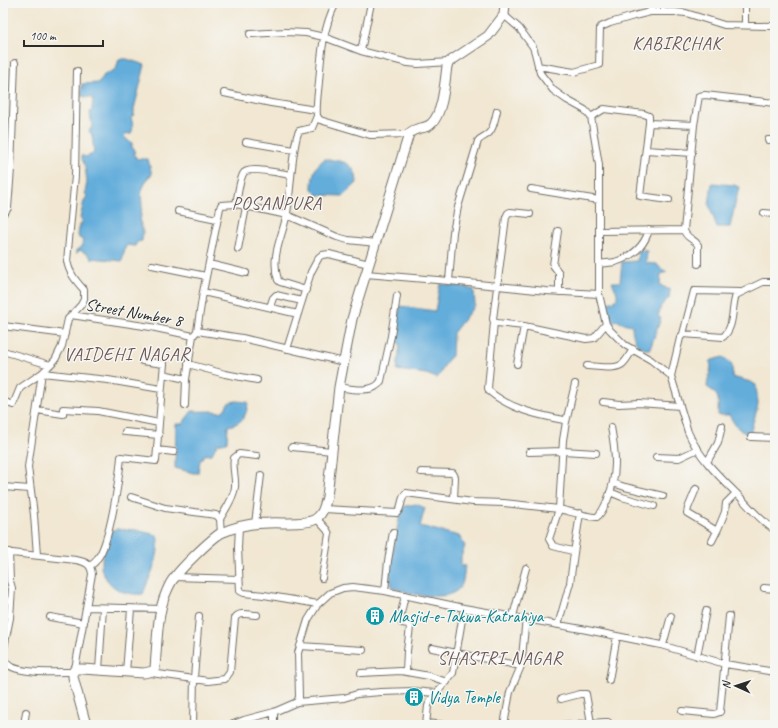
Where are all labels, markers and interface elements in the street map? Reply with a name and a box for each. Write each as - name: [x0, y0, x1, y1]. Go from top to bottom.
- scale bar: [24, 22, 103, 48]
- text: 100 m: [30, 28, 57, 44]
- district label: KABIRCHAK: [632, 32, 725, 54]
- district label: POSANPURA: [232, 192, 322, 214]
- street label: Street Number 8: [84, 294, 186, 332]
- district label: VAIDEHI NAGAR: [64, 343, 191, 365]
- building icon: Masjid-e-Takwa-Katrahiya: [364, 605, 386, 627]
- place label: Masjid-e-Takwa-Katrahiya: [389, 606, 545, 627]
- district label: SHASTRI NAGAR: [437, 647, 564, 669]
- north arrow: [716, 666, 756, 706]
- text: N: [719, 680, 733, 689]
- building icon: Vidya Temple: [403, 686, 425, 708]
- place label: Vidya Temple: [428, 687, 501, 708]

